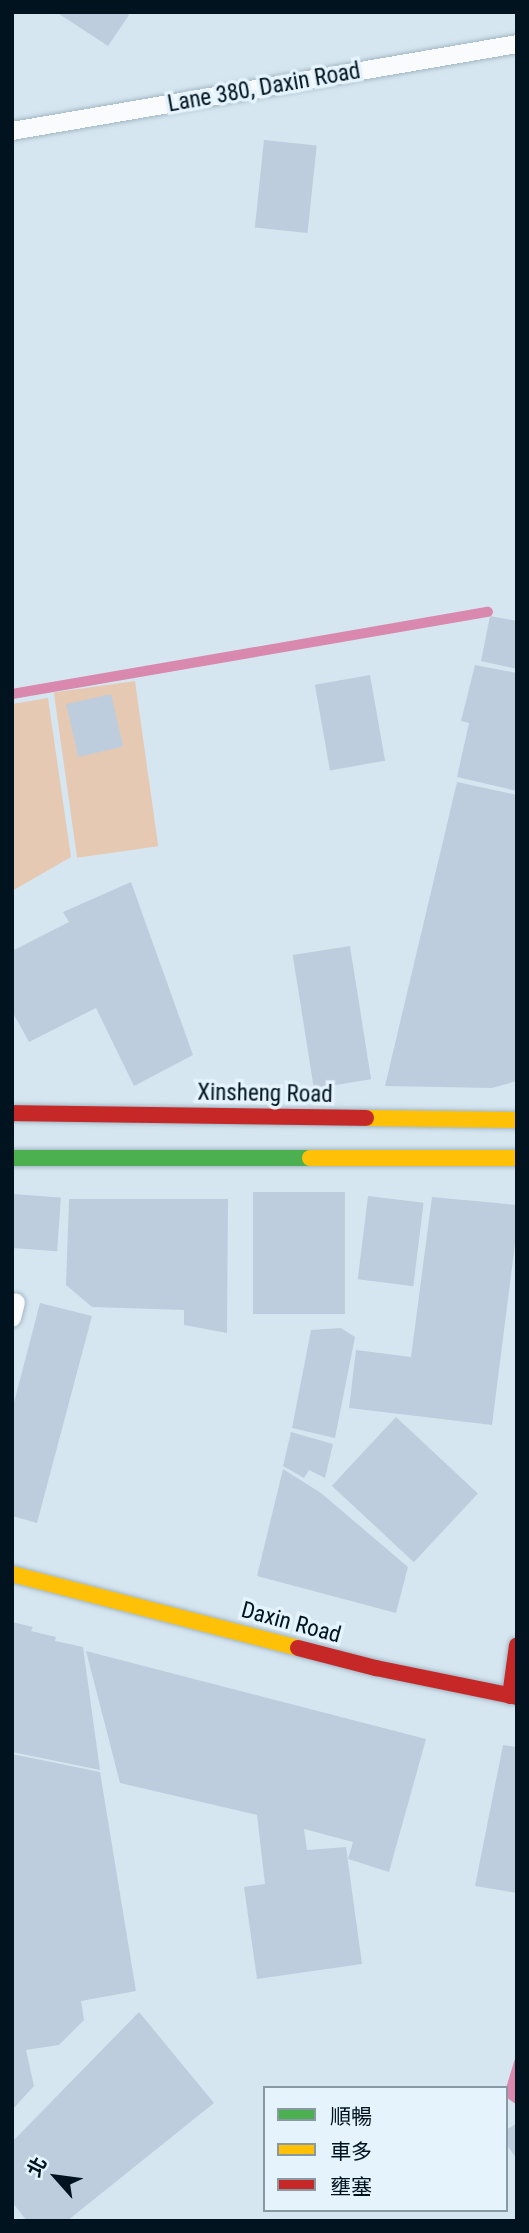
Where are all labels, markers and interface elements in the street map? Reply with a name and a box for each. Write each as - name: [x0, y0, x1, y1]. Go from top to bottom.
- street label: Lane 380, Daxin Road: [166, 57, 362, 119]
- street label: Xinsheng Road: [197, 1079, 333, 1109]
- street label: Daxin Road: [238, 1596, 344, 1650]
- legend: [263, 2086, 508, 2212]
- text: 順暢: [330, 2105, 372, 2129]
- text: 車多: [330, 2140, 372, 2164]
- north arrow: [21, 2142, 91, 2212]
- text: 北: [22, 2153, 52, 2181]
- text: 壅塞: [330, 2175, 372, 2199]

